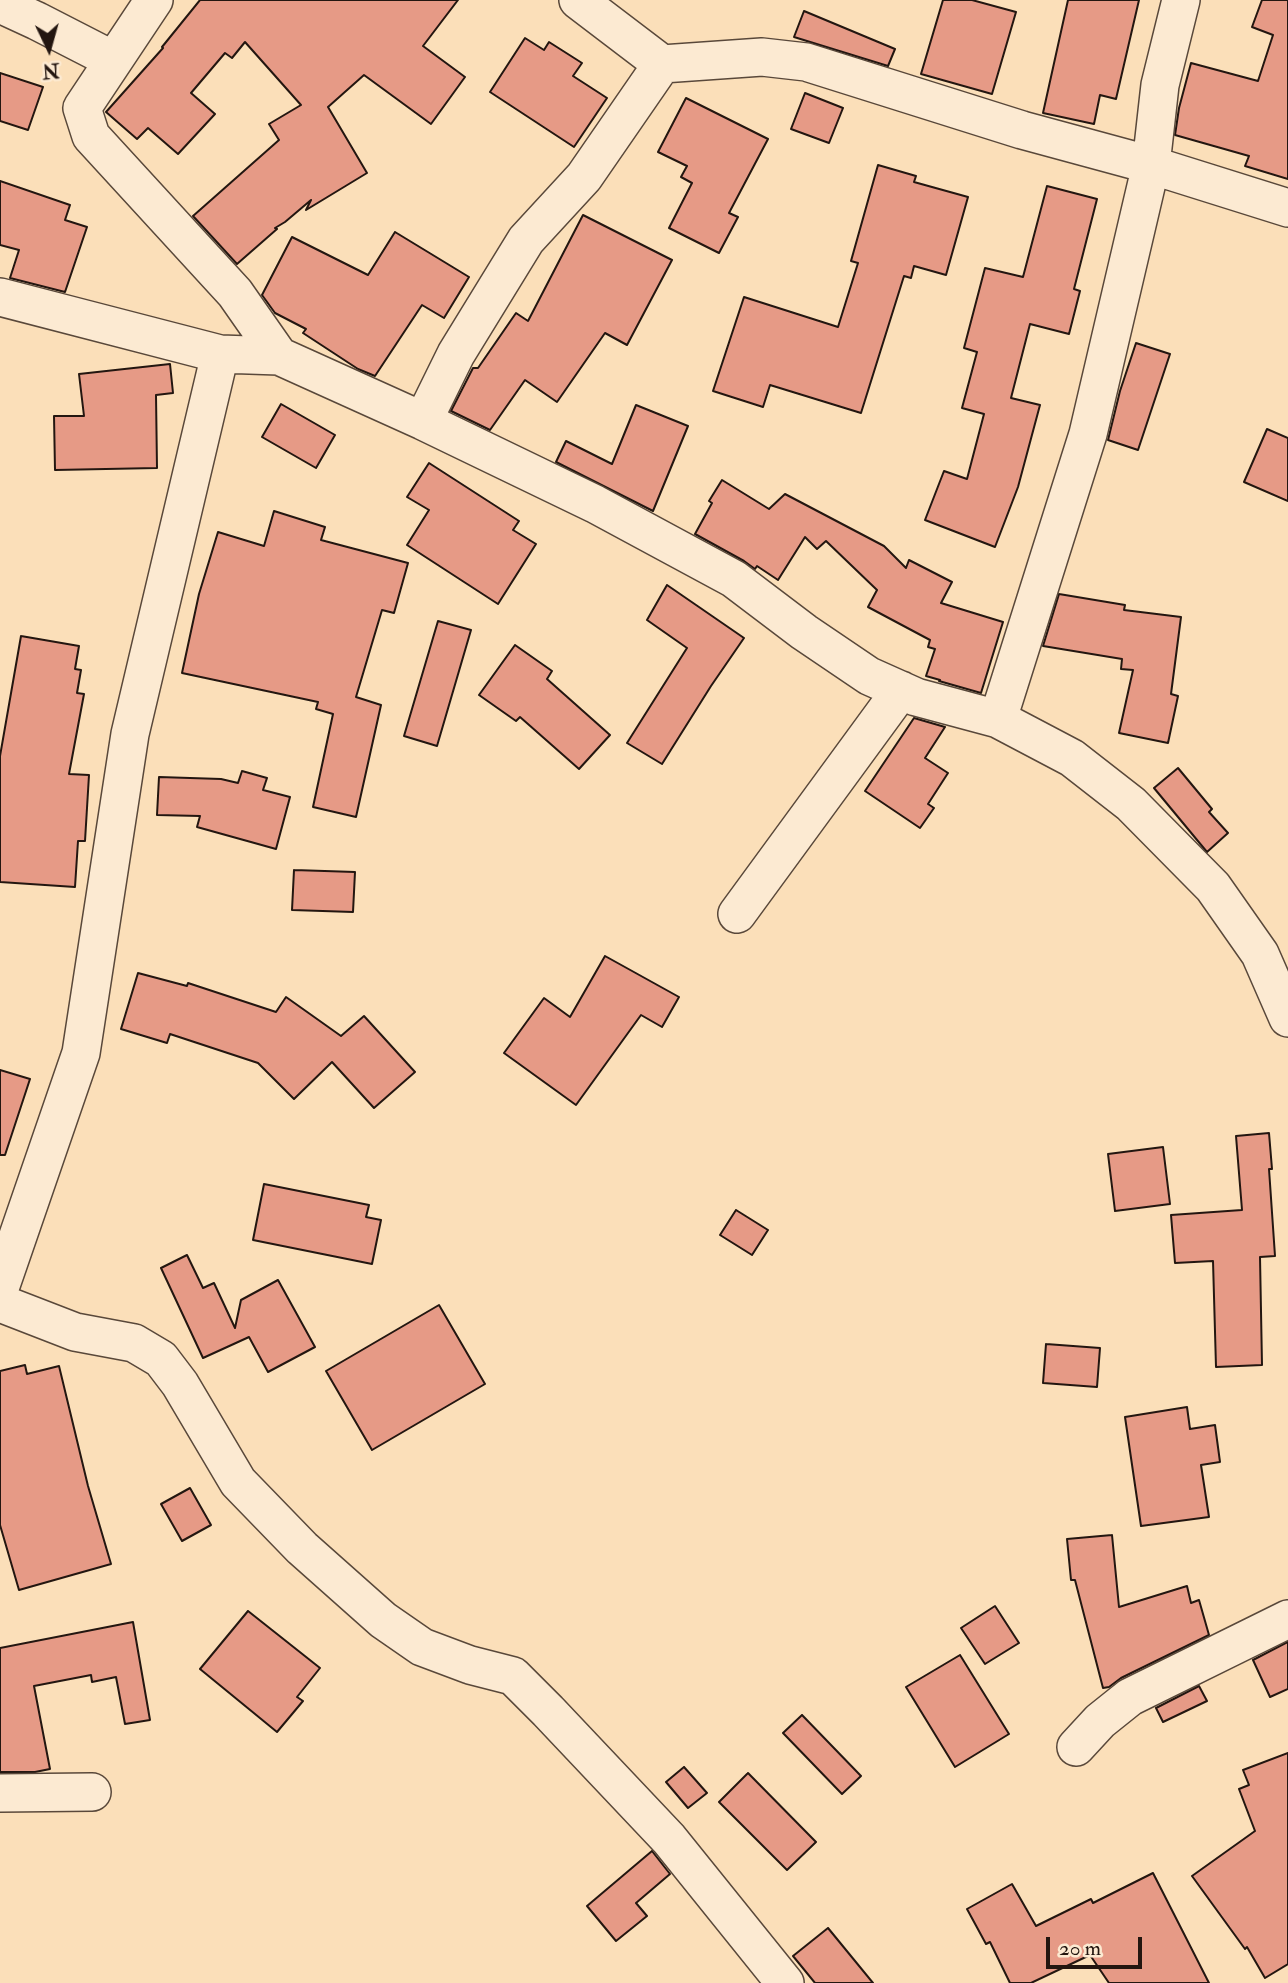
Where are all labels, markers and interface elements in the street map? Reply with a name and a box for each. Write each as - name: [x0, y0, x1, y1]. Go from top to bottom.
- north arrow: [14, 14, 84, 84]
- text: N: [41, 57, 60, 83]
- scale bar: [1050, 1924, 1146, 1968]
- text: 20 m: [1059, 1935, 1101, 1962]

